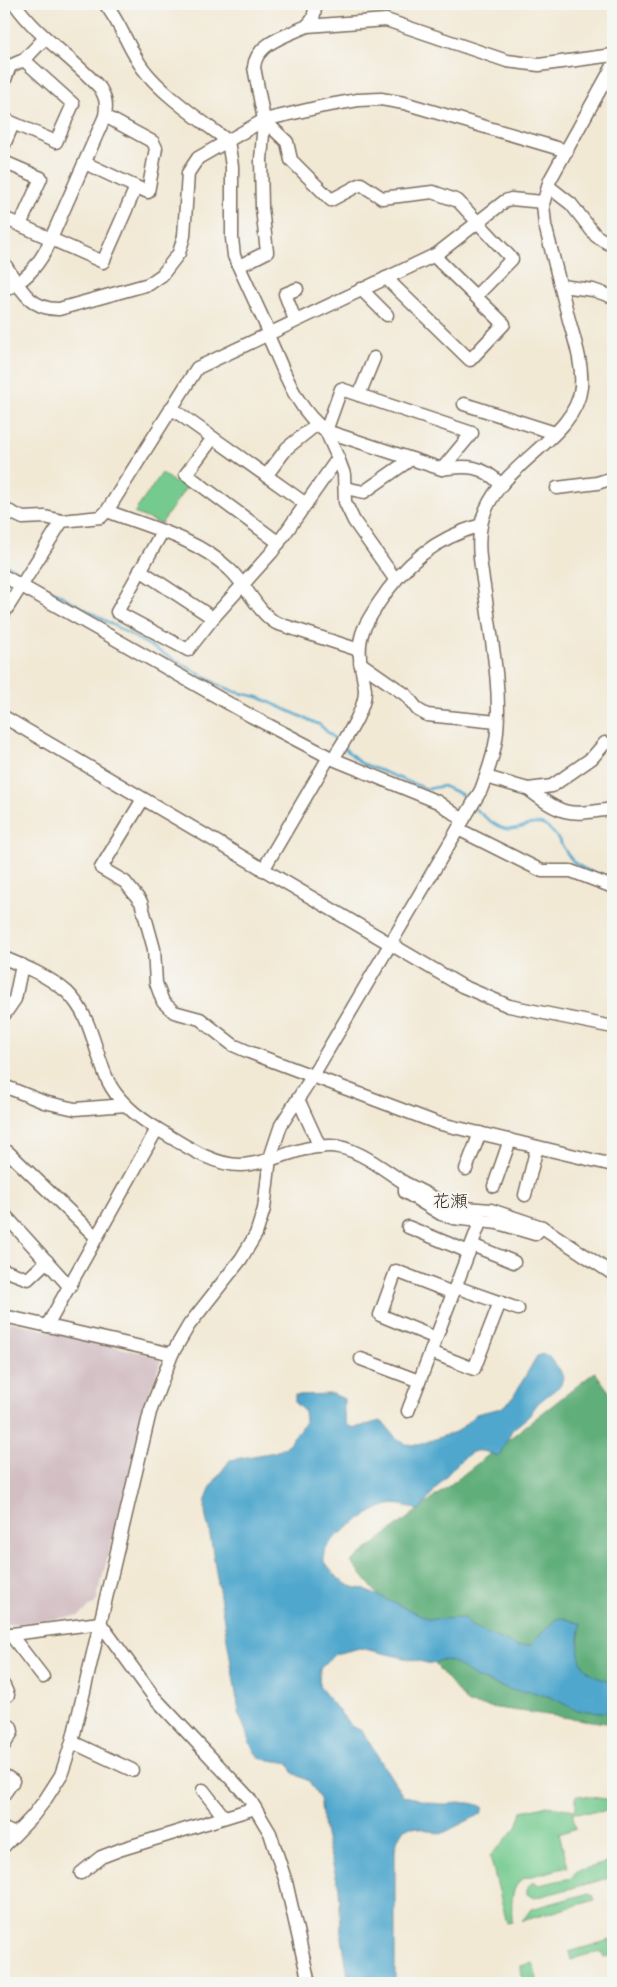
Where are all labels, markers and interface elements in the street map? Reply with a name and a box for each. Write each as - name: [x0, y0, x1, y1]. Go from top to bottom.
- district label: 花瀬: [432, 1191, 468, 1212]

